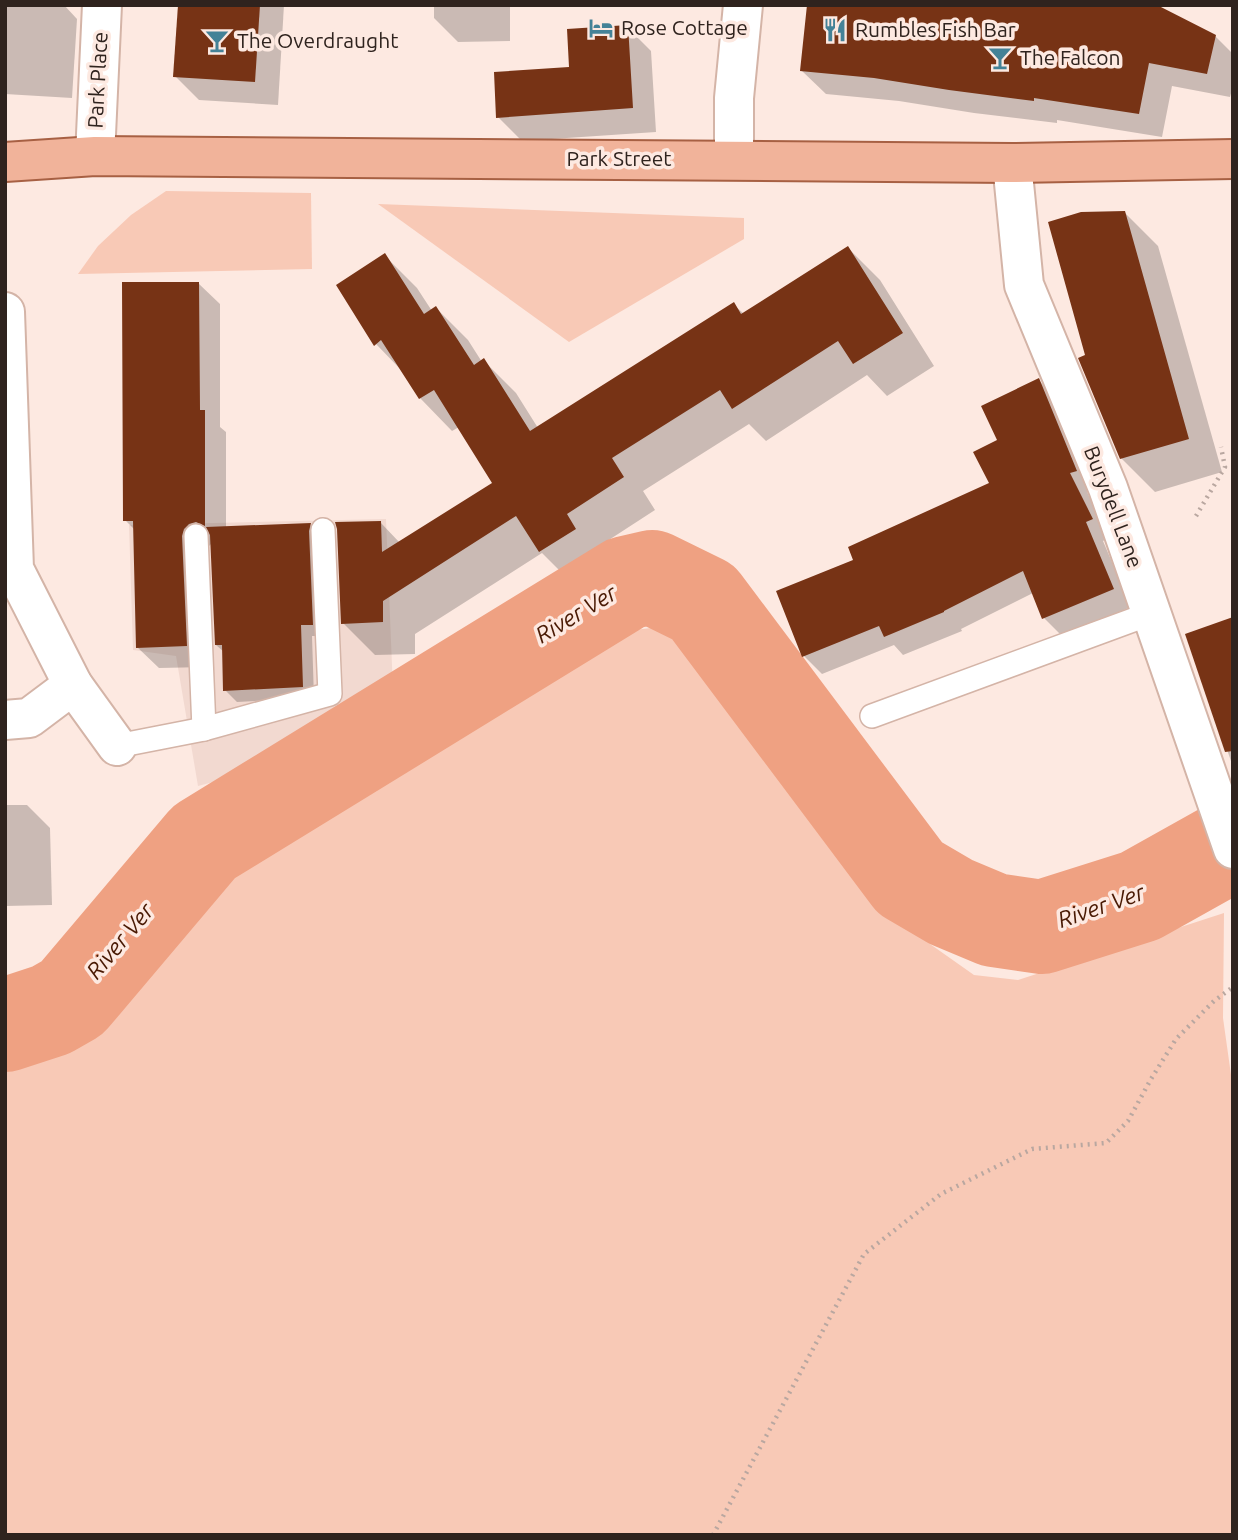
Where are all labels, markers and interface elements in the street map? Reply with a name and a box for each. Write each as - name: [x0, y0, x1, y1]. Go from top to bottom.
- hotel icon: Rose Cottage: [587, 14, 615, 42]
- place label: Rose Cottage: [621, 15, 748, 39]
- restaurant icon: Rumbles Fish Bar: [821, 16, 849, 44]
- place label: Rumbles Fish Bar: [855, 17, 1016, 41]
- bar icon: The Overdraught: [203, 27, 231, 55]
- place label: The Overdraught: [237, 28, 398, 52]
- street label: Park Place: [82, 31, 112, 129]
- bar icon: The Falcon: [986, 44, 1014, 72]
- place label: The Falcon: [1020, 45, 1121, 69]
- street label: Park Street: [566, 146, 672, 170]
- street label: Burydell Lane: [1080, 442, 1148, 571]
- water label: River Ver: [531, 579, 622, 648]
- water label: River Ver: [1054, 879, 1149, 932]
- water label: River Ver: [81, 897, 159, 983]

